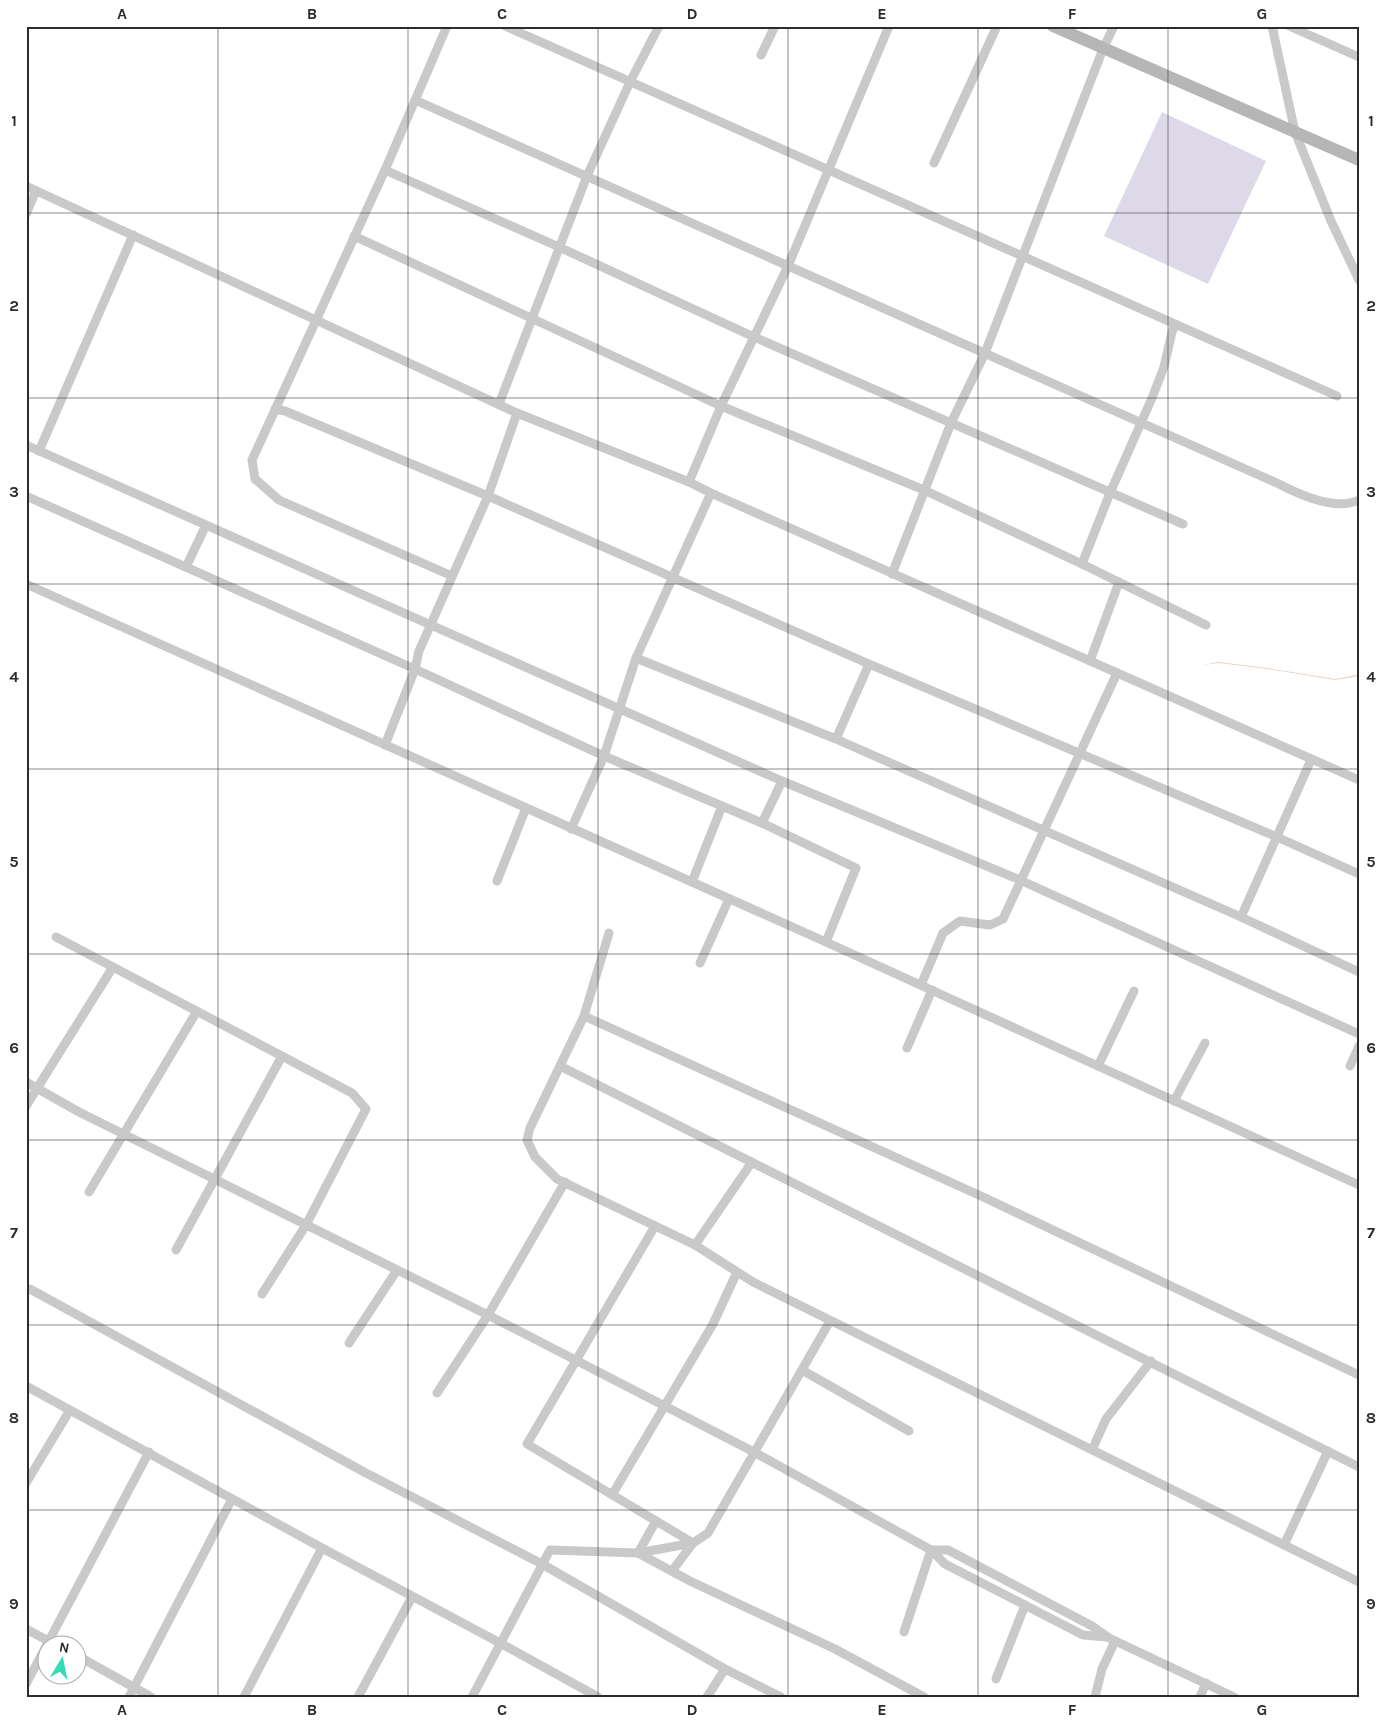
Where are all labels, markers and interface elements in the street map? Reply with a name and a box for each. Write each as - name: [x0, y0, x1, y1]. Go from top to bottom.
- text: A: [117, 4, 127, 23]
- text: B: [307, 4, 317, 23]
- text: C: [497, 4, 507, 23]
- text: D: [687, 4, 698, 23]
- text: E: [877, 4, 887, 23]
- text: F: [1068, 4, 1077, 23]
- text: G: [1257, 4, 1267, 23]
- text: 1: [11, 111, 17, 130]
- text: 1: [1368, 111, 1374, 130]
- text: 2: [9, 296, 19, 315]
- text: 2: [1366, 296, 1376, 315]
- text: 3: [9, 482, 19, 501]
- text: 3: [1366, 482, 1376, 501]
- text: 4: [9, 667, 19, 686]
- text: 4: [1366, 667, 1376, 686]
- text: 5: [9, 852, 19, 871]
- text: 5: [1366, 852, 1376, 871]
- text: 6: [9, 1038, 19, 1057]
- text: 6: [1366, 1038, 1376, 1057]
- text: 7: [10, 1223, 18, 1242]
- text: 7: [1367, 1223, 1375, 1242]
- text: 8: [9, 1408, 19, 1427]
- text: 8: [1366, 1408, 1376, 1427]
- text: 9: [9, 1594, 19, 1613]
- text: 9: [1366, 1594, 1376, 1613]
- north arrow: [38, 1636, 88, 1686]
- text: N: [58, 1638, 71, 1657]
- text: A: [117, 1700, 127, 1719]
- text: B: [307, 1700, 317, 1719]
- text: C: [497, 1700, 507, 1719]
- text: D: [687, 1700, 698, 1719]
- text: E: [877, 1700, 887, 1719]
- text: F: [1068, 1700, 1077, 1719]
- text: G: [1257, 1700, 1267, 1719]

